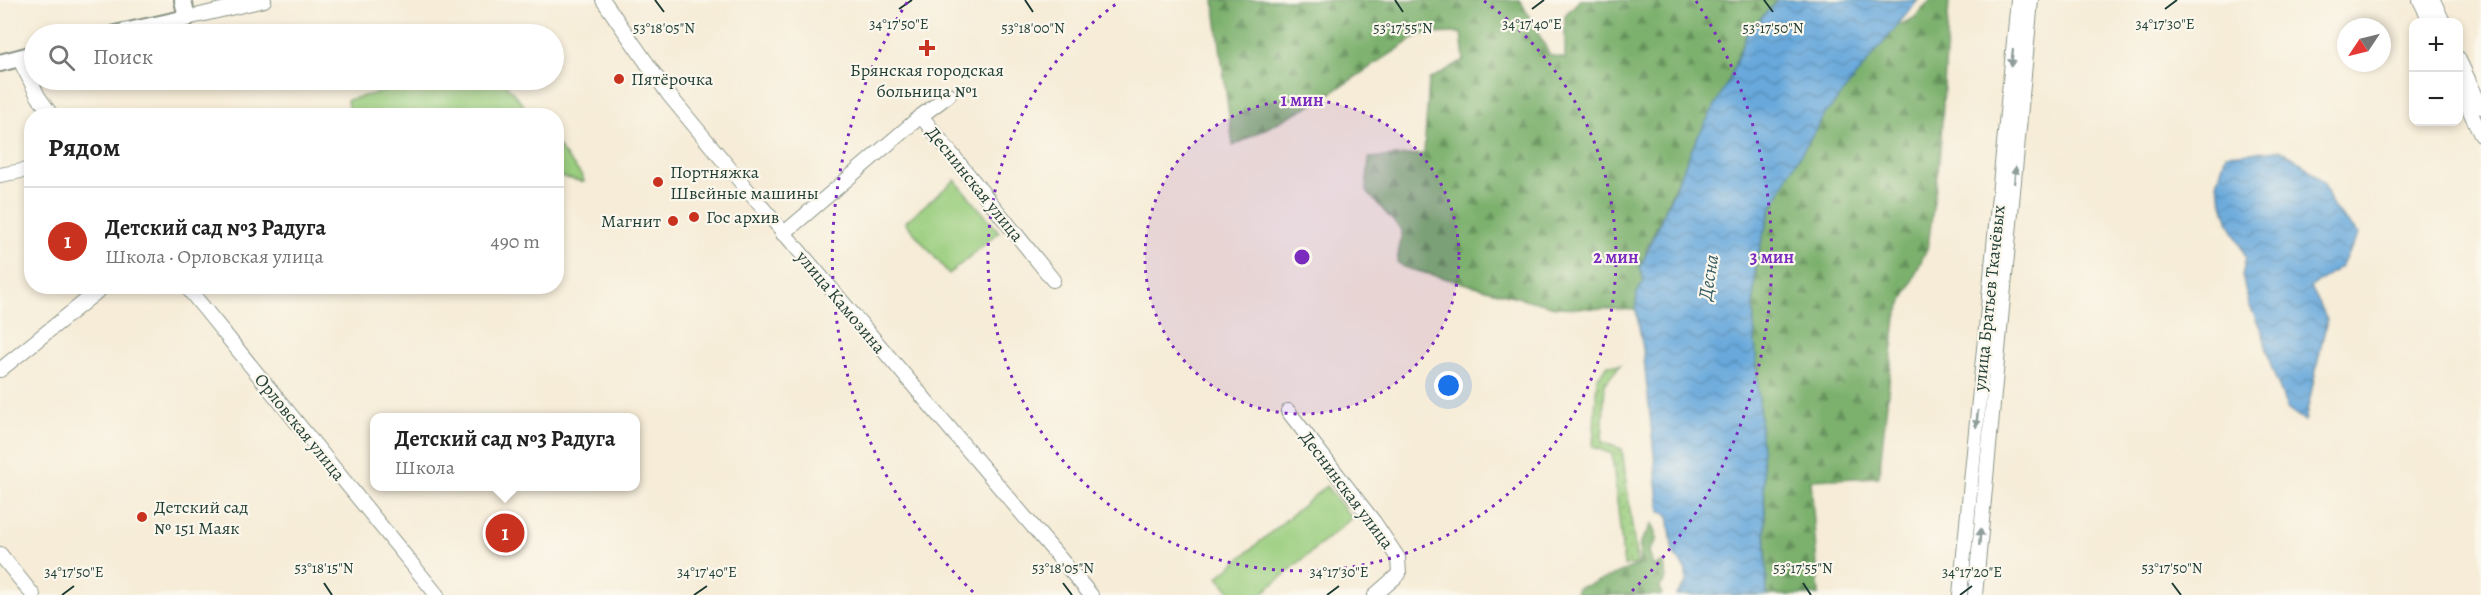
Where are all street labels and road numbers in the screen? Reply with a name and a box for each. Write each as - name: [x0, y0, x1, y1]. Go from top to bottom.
- street label: Деснинская улица: [921, 121, 1030, 247]
- street label: улица Братьев Ткачёвых: [1967, 204, 2011, 393]
- street label: улица Камозина: [790, 245, 892, 359]
- street label: Орловская улица: [249, 368, 351, 486]
- street label: Деснинская улица: [1295, 426, 1400, 555]

